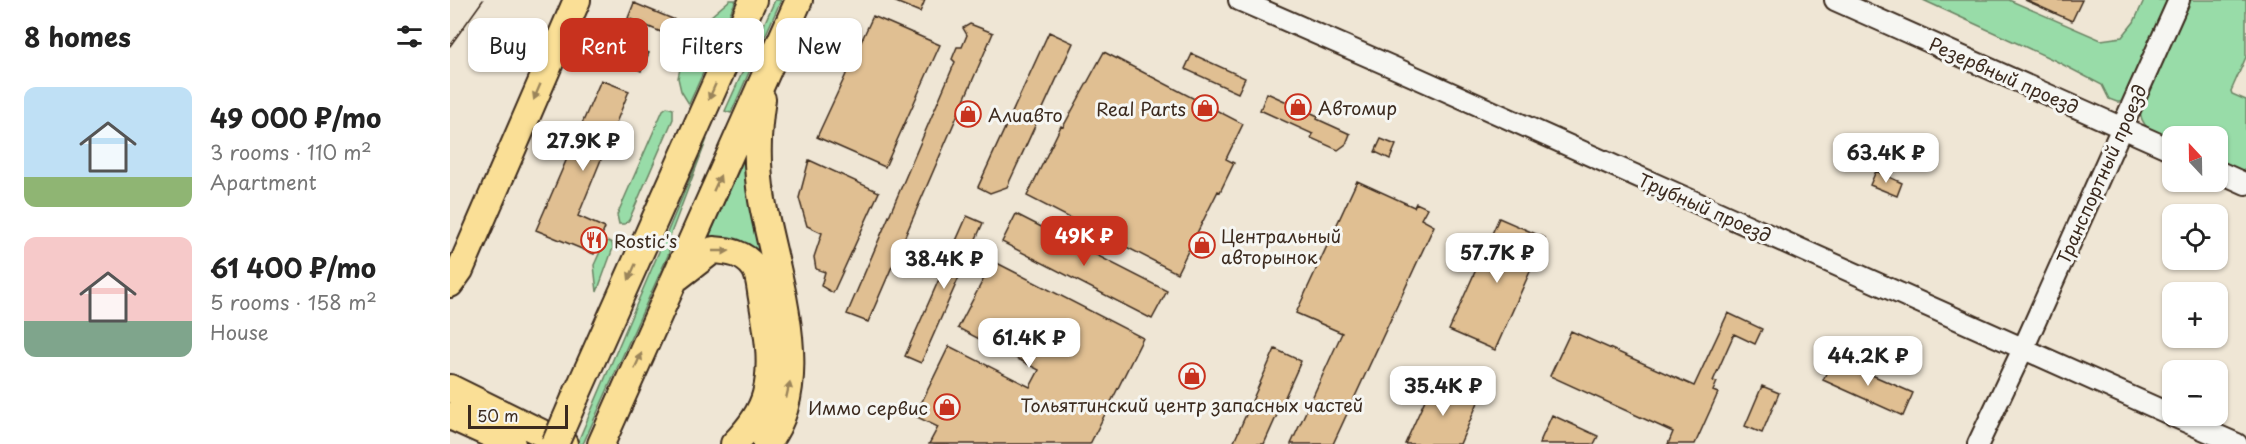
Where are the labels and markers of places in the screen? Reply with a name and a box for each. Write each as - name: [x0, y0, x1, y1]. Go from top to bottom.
- shop icon: Автомир: [1283, 92, 1313, 122]
- shop icon: Real Parts: [1190, 93, 1220, 123]
- place label: Автомир: [1318, 94, 1397, 121]
- place label: Real Parts: [1096, 95, 1186, 122]
- shop icon: Алиавто: [953, 99, 983, 129]
- place label: Алиавто: [988, 101, 1063, 128]
- pin: 27.9K ₽: [528, 121, 638, 172]
- pin: 63.4K ₽: [1831, 133, 1941, 184]
- pin: 49K ₽: [1042, 216, 1126, 267]
- place label: Центральный авторынок: [1221, 222, 1341, 270]
- restaurant icon: Rostic's: [579, 225, 609, 255]
- place label: Rostic's: [614, 227, 677, 254]
- shop icon: Центральный авторынок: [1187, 230, 1217, 260]
- pin: 57.7K ₽: [1442, 233, 1552, 284]
- pin: 38.4K ₽: [889, 239, 999, 290]
- pin: 61.4K ₽: [974, 318, 1084, 369]
- pin: 44.2K ₽: [1813, 336, 1923, 387]
- shop icon: Тольяттинский центр запасных частей: [1177, 361, 1207, 391]
- pin: 35.4K ₽: [1388, 366, 1498, 417]
- place label: Тольяттинский центр запасных частей: [1021, 391, 1363, 418]
- shop icon: Иммо сервис: [932, 392, 962, 422]
- place label: Иммо сервис: [808, 394, 928, 421]

